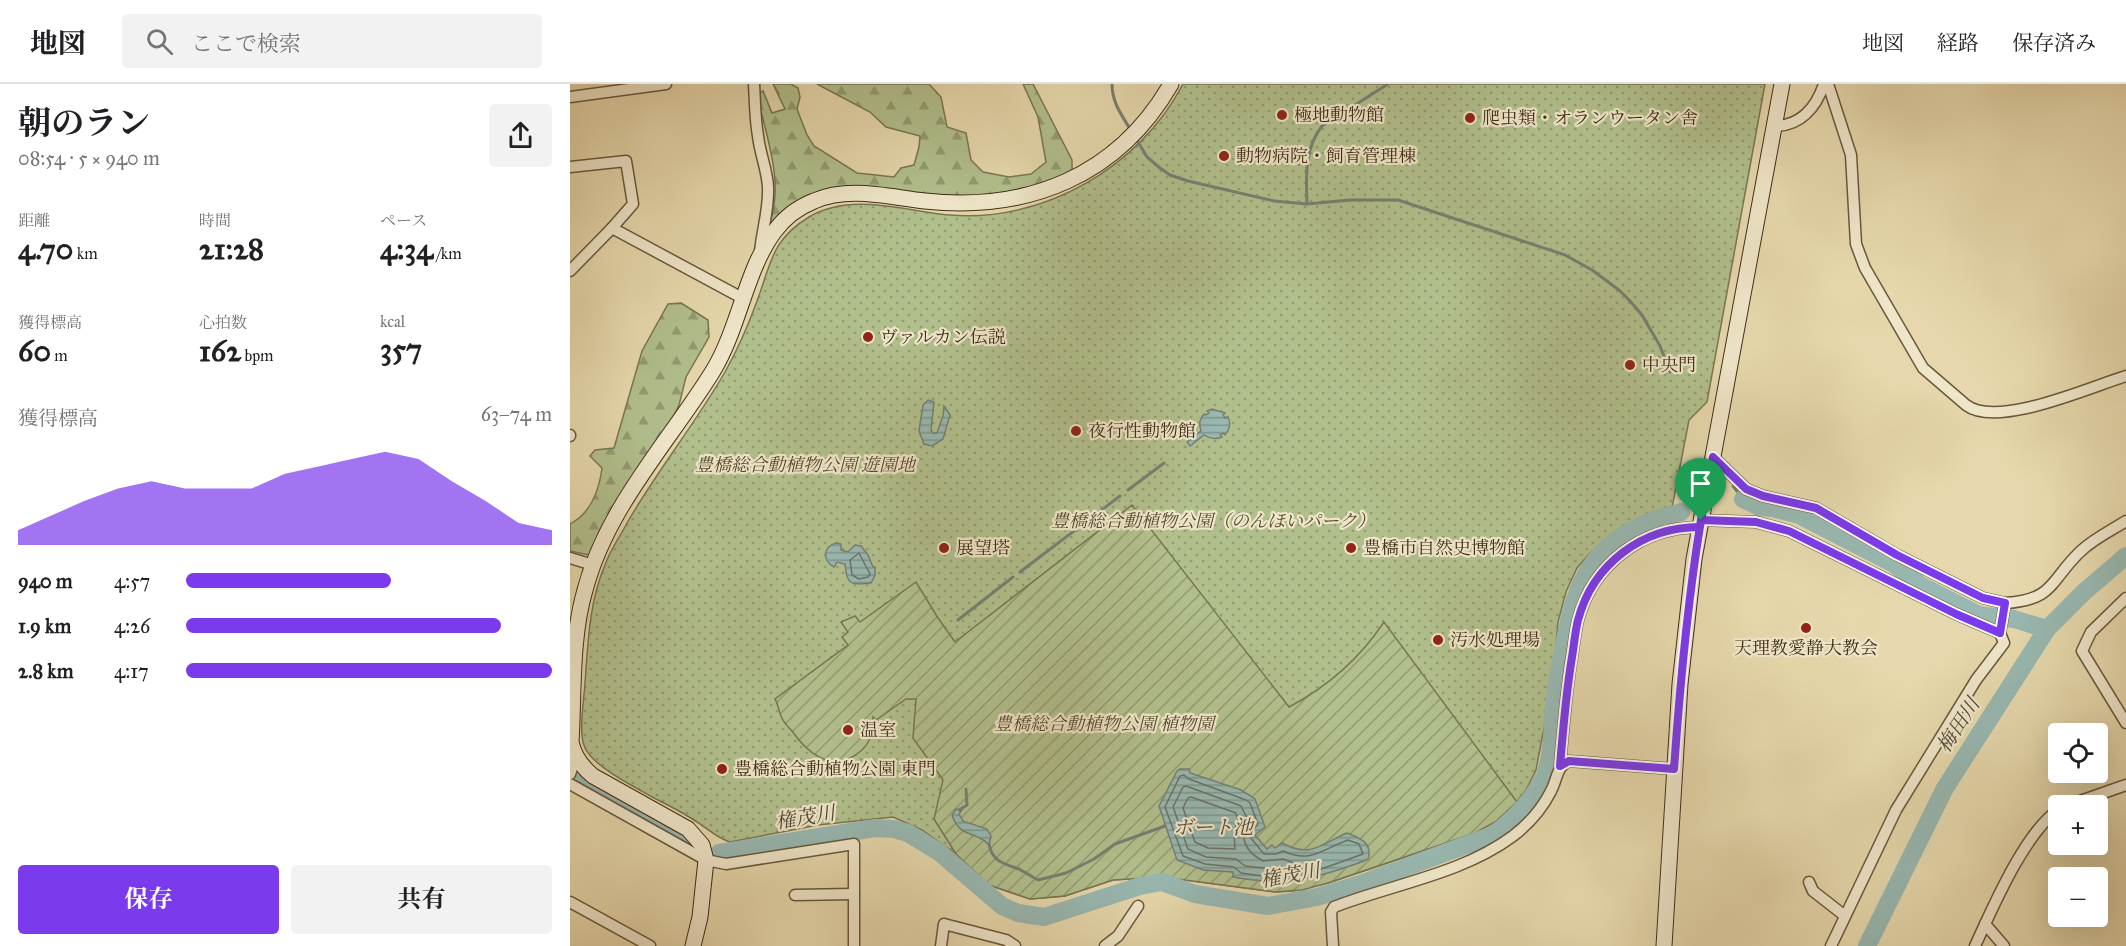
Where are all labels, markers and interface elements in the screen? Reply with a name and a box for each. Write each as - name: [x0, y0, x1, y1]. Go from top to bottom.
- search box: [122, 14, 542, 68]
- icon: search: [143, 25, 176, 58]
- text: 地図: [30, 26, 86, 61]
- text: ここで検索: [191, 30, 301, 57]
- text: 地図: [1862, 30, 1904, 56]
- text: 経路: [1937, 30, 1979, 56]
- text: 保存済み: [2012, 30, 2096, 56]
- text: 朝のラン: [18, 103, 150, 143]
- button: share: [489, 104, 552, 167]
- place label: 極地動物館: [1294, 104, 1384, 126]
- place label: 爬虫類・オランウータン舎: [1482, 107, 1698, 129]
- marker: 極地動物館: [1275, 108, 1289, 122]
- marker: 爬虫類・オランウータン舎: [1463, 111, 1477, 125]
- place label: 動物病院・飼育管理棟: [1236, 145, 1416, 167]
- text: 08:54 · 5 × 940 m: [18, 146, 160, 170]
- marker: 動物病院・飼育管理棟: [1217, 149, 1231, 163]
- text: 距離: [18, 211, 50, 230]
- text: 時間: [199, 211, 231, 230]
- text: ペース: [380, 211, 427, 230]
- text: 4.70: [18, 231, 73, 267]
- text: 21:28: [199, 231, 264, 267]
- text: 4:34: [380, 231, 433, 267]
- text: km: [73, 244, 98, 263]
- text: /km: [433, 244, 462, 263]
- text: kcal: [380, 312, 405, 331]
- text: 獲得標高: [18, 313, 82, 332]
- text: 心拍数: [199, 313, 247, 332]
- place label: ヴァルカン伝説: [880, 326, 1006, 348]
- marker: ヴァルカン伝説: [861, 330, 875, 344]
- text: 357: [380, 331, 422, 367]
- text: 60: [18, 333, 51, 369]
- text: 162: [199, 333, 241, 369]
- text: m: [51, 346, 68, 365]
- text: bpm: [241, 346, 274, 365]
- place label: 中央門: [1642, 354, 1696, 376]
- marker: 中央門: [1623, 358, 1637, 372]
- text: 63–74 m: [481, 402, 552, 426]
- text: 獲得標高: [18, 406, 98, 430]
- place label: 夜行性動物館: [1088, 420, 1196, 442]
- marker: 夜行性動物館: [1069, 424, 1083, 438]
- park label: 豊橋総合動植物公園 遊園地: [695, 454, 917, 476]
- pin: [1675, 458, 1726, 520]
- icon: arrive: [1684, 467, 1717, 500]
- park label: 豊橋総合動植物公園（のんほいパーク）: [1051, 510, 1375, 532]
- place label: 展望塔: [956, 537, 1010, 559]
- place label: 豊橋市自然史博物館: [1363, 537, 1525, 559]
- marker: 展望塔: [937, 541, 951, 555]
- marker: 豊橋市自然史博物館: [1344, 541, 1358, 555]
- text: 940 m: [18, 569, 73, 593]
- text: 4:57: [114, 569, 150, 593]
- text: 1.9 km: [18, 614, 71, 638]
- text: 4:26: [114, 614, 150, 638]
- marker: 天理教愛静大教会: [1799, 621, 1813, 635]
- place label: 汚水処理場: [1450, 629, 1540, 651]
- marker: 汚水処理場: [1431, 633, 1445, 647]
- place label: 天理教愛静大教会: [1734, 637, 1878, 659]
- text: 2.8 km: [18, 659, 73, 683]
- text: 4:17: [114, 659, 149, 683]
- water label: 梅田川: [1932, 692, 1985, 757]
- park label: 豊橋総合動植物公園 植物園: [994, 713, 1217, 735]
- place label: 温室: [860, 719, 896, 741]
- marker: 温室: [841, 723, 855, 737]
- map controls: [2048, 723, 2108, 927]
- button: locate: [2048, 723, 2108, 783]
- place label: 豊橋総合動植物公園 東門: [734, 758, 936, 780]
- marker: 豊橋総合動植物公園 東門: [715, 762, 729, 776]
- button: +: [2048, 795, 2108, 855]
- water label: 権茂川: [773, 800, 838, 834]
- water label: ボート池: [1173, 815, 1255, 839]
- water label: 権茂川: [1258, 858, 1324, 892]
- button: 保存: [18, 865, 279, 934]
- button: 共有: [291, 865, 552, 934]
- button: −: [2048, 867, 2108, 927]

